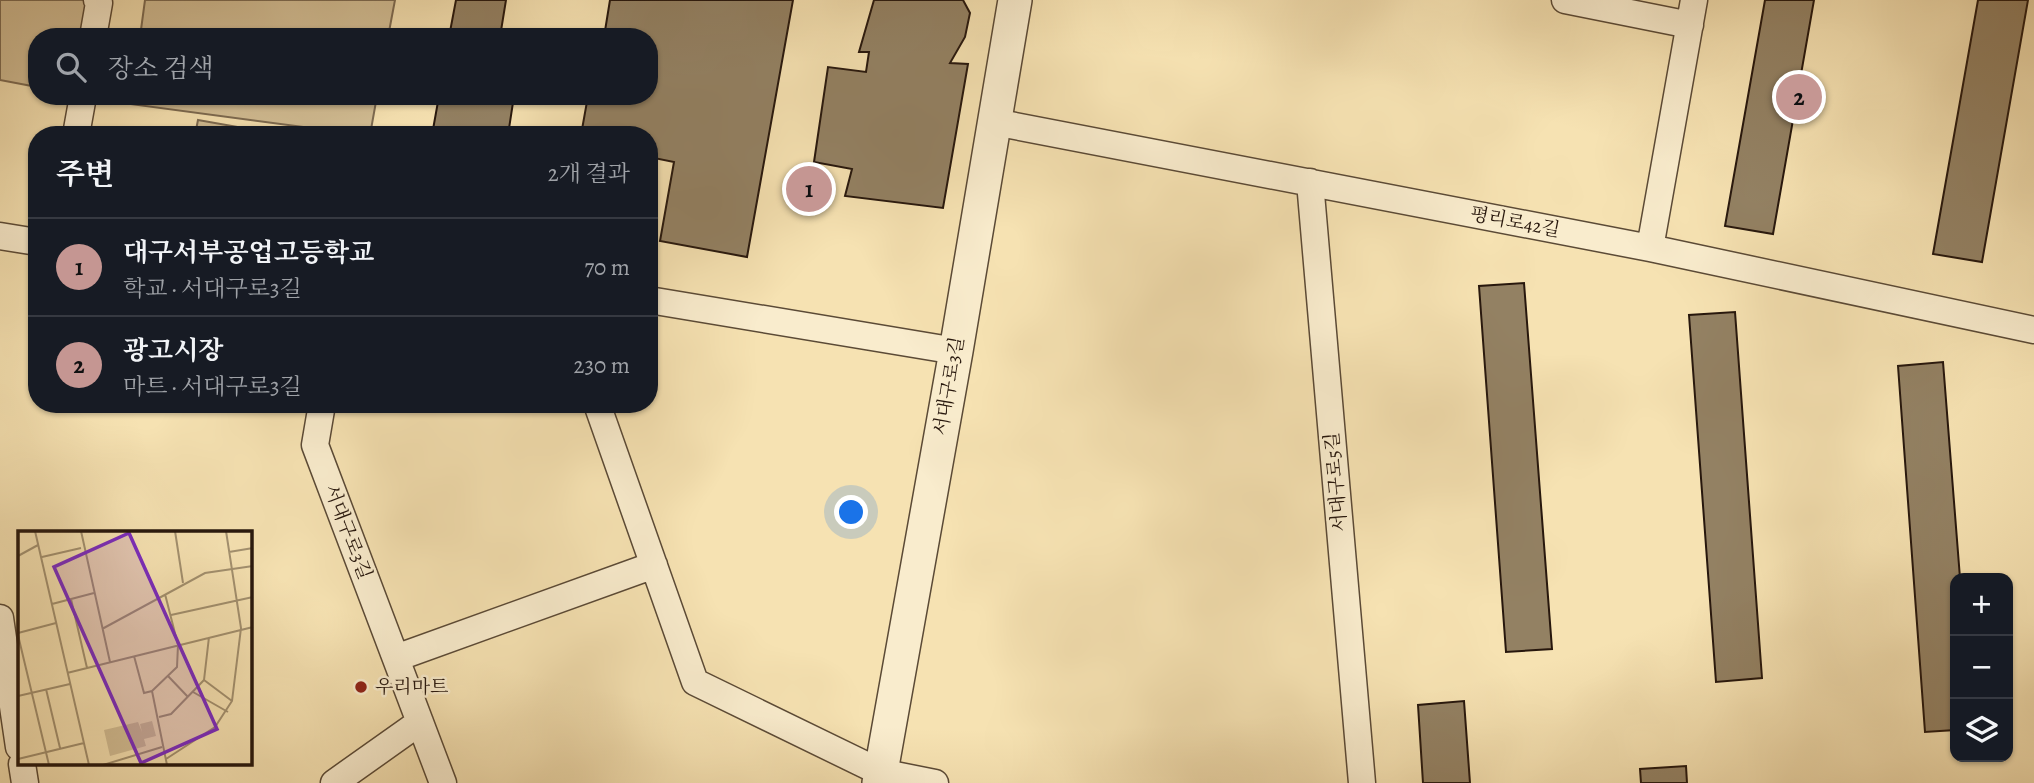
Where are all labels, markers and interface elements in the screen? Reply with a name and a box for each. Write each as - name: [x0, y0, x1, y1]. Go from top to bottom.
- search box: [28, 28, 658, 105]
- icon: search: [52, 48, 90, 86]
- text: 장소 검색: [108, 51, 214, 86]
- pin: 2: [1776, 71, 1822, 123]
- text: 주변: [56, 154, 114, 194]
- text: 2개 결과: [548, 158, 630, 189]
- pin: 1: [786, 163, 832, 215]
- street label: 평리로42길: [1468, 201, 1562, 243]
- text: 대구서부공업고등학교: [123, 235, 374, 270]
- text: 1: [75, 252, 83, 283]
- text: 70 m: [584, 252, 630, 283]
- text: 학교 · 서대구로3길: [123, 273, 302, 304]
- text: 광고시장: [123, 333, 223, 368]
- street label: 서대구로3길: [928, 335, 970, 437]
- text: 2: [73, 350, 85, 381]
- text: 230 m: [574, 350, 630, 381]
- text: 마트 · 서대구로3길: [123, 371, 302, 402]
- street label: 서대구로5길: [1319, 431, 1353, 533]
- street label: 서대구로3길: [318, 481, 378, 583]
- your location: [834, 495, 868, 529]
- inset map: [18, 531, 252, 766]
- map controls: [1950, 573, 2013, 762]
- button: +: [1950, 573, 2013, 636]
- button: −: [1950, 636, 2013, 699]
- place label: 우리마트: [375, 674, 448, 700]
- marker: 우리마트: [353, 679, 369, 695]
- button: layers: [1950, 699, 2013, 762]

